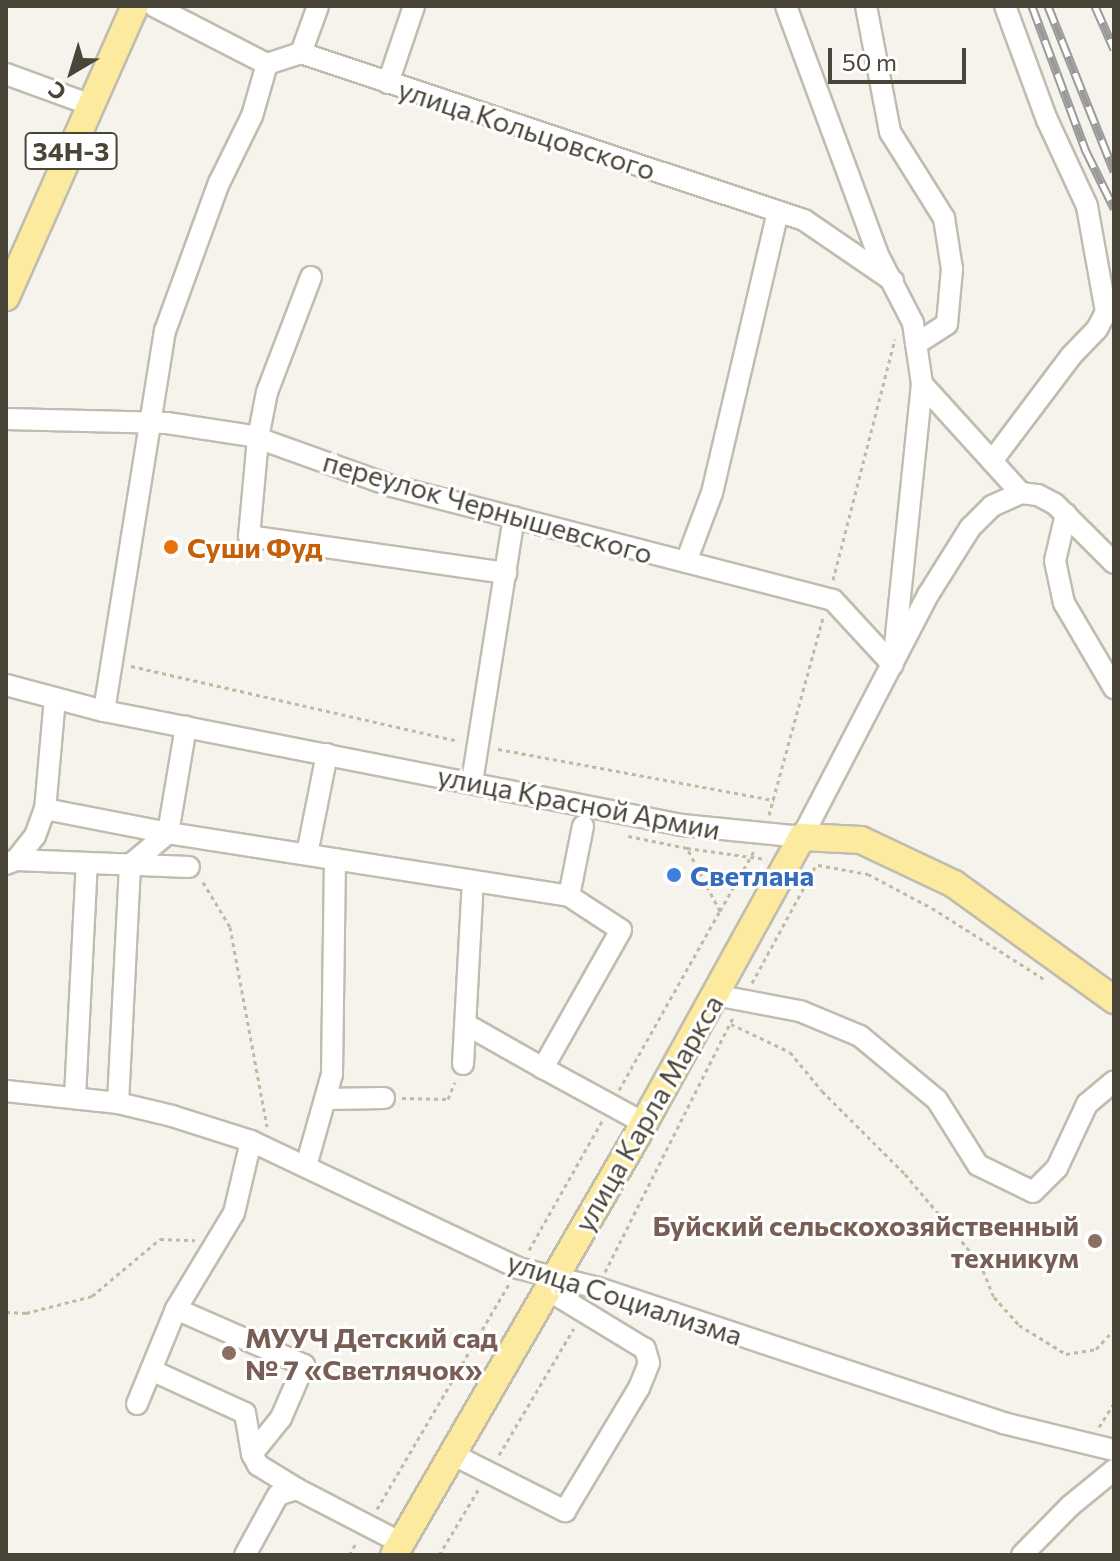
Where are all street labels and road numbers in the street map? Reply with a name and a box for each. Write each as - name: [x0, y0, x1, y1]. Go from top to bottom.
- street label: улица Кольцовского: [394, 72, 660, 186]
- road number: 34Н-3: [23, 129, 119, 173]
- street label: переулок Чернышевского: [319, 444, 657, 570]
- street label: улица Красной Армии: [435, 758, 723, 846]
- street label: улица Карла Маркса: [567, 989, 729, 1237]
- street label: улица Социализма: [503, 1244, 747, 1352]

